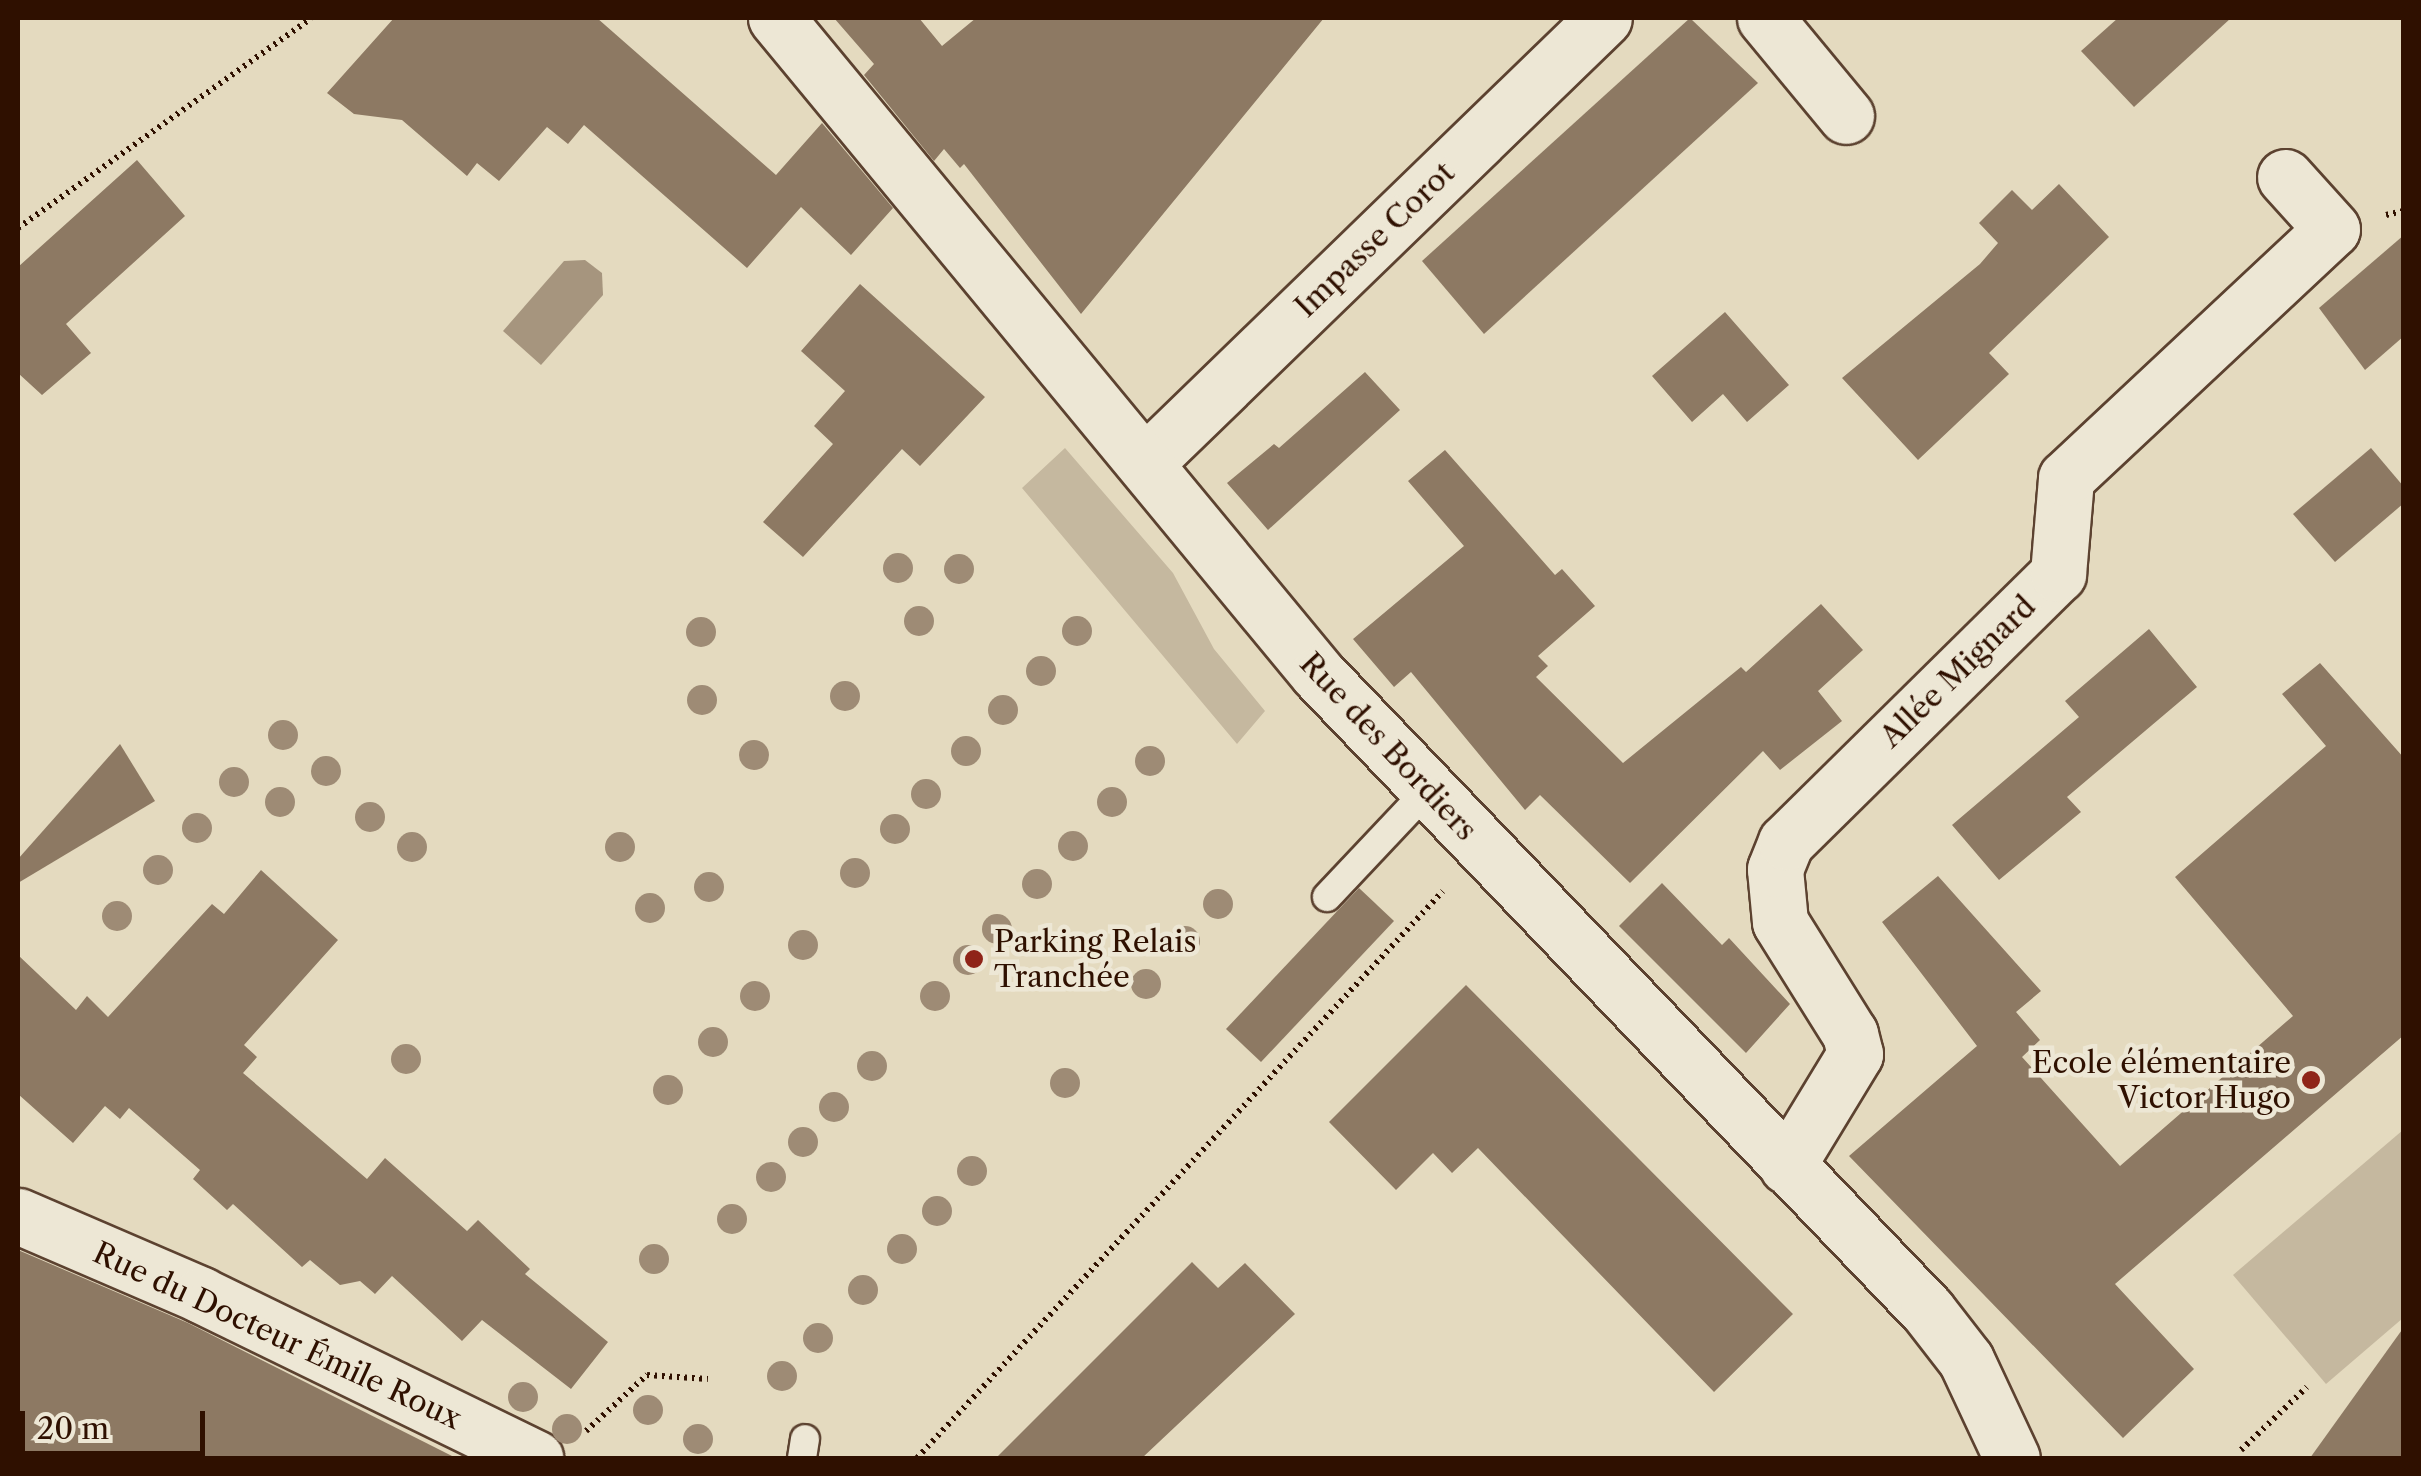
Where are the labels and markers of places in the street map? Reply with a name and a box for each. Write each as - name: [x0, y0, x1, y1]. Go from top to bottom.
- place label: Parking Relais Tranchée: [994, 924, 1196, 994]
- marker: Parking Relais Tranchée: [963, 948, 985, 970]
- place label: Ecole élémentaire Victor Hugo: [2032, 1045, 2291, 1116]
- marker: Ecole élémentaire Victor Hugo: [2300, 1069, 2322, 1091]

